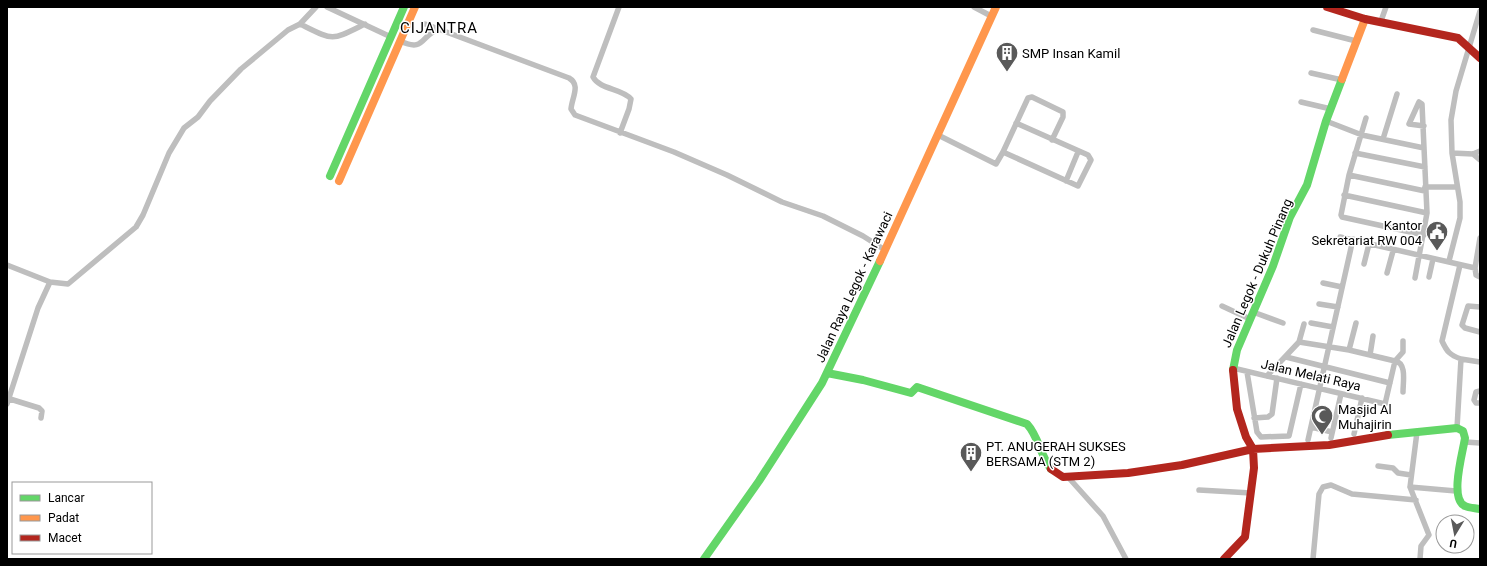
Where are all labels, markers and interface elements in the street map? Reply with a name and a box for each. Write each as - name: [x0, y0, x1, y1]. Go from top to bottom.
- district label: CIJANTRA: [400, 19, 478, 37]
- building icon: SMP Insan Kamil: [994, 40, 1020, 73]
- place label: SMP Insan Kamil: [1022, 46, 1120, 61]
- street label: Jalan Legok - Dukuh Pinang: [1219, 196, 1295, 350]
- street label: Jalan Raya Legok - Karawaci: [812, 209, 896, 365]
- place label: Kantor Sekretariat RW 004: [1311, 218, 1423, 248]
- public building icon: Kantor Sekretariat RW 004: [1424, 219, 1450, 252]
- street label: Jalan Melati Raya: [1260, 356, 1362, 394]
- place label: Masjid Al Muhajirin: [1338, 402, 1392, 432]
- mosque icon: Masjid Al Muhajirin: [1309, 403, 1335, 436]
- place label: PT. ANUGERAH SUKSES BERSAMA (STM 2): [986, 439, 1126, 469]
- building icon: PT. ANUGERAH SUKSES BERSAMA (STM 2): [958, 440, 984, 473]
- legend: [12, 482, 152, 554]
- text: Lancar: [48, 491, 85, 505]
- text: Padat: [48, 511, 79, 525]
- north arrow: [1435, 514, 1475, 554]
- text: Macet: [48, 531, 82, 545]
- text: U: [1449, 536, 1458, 550]

